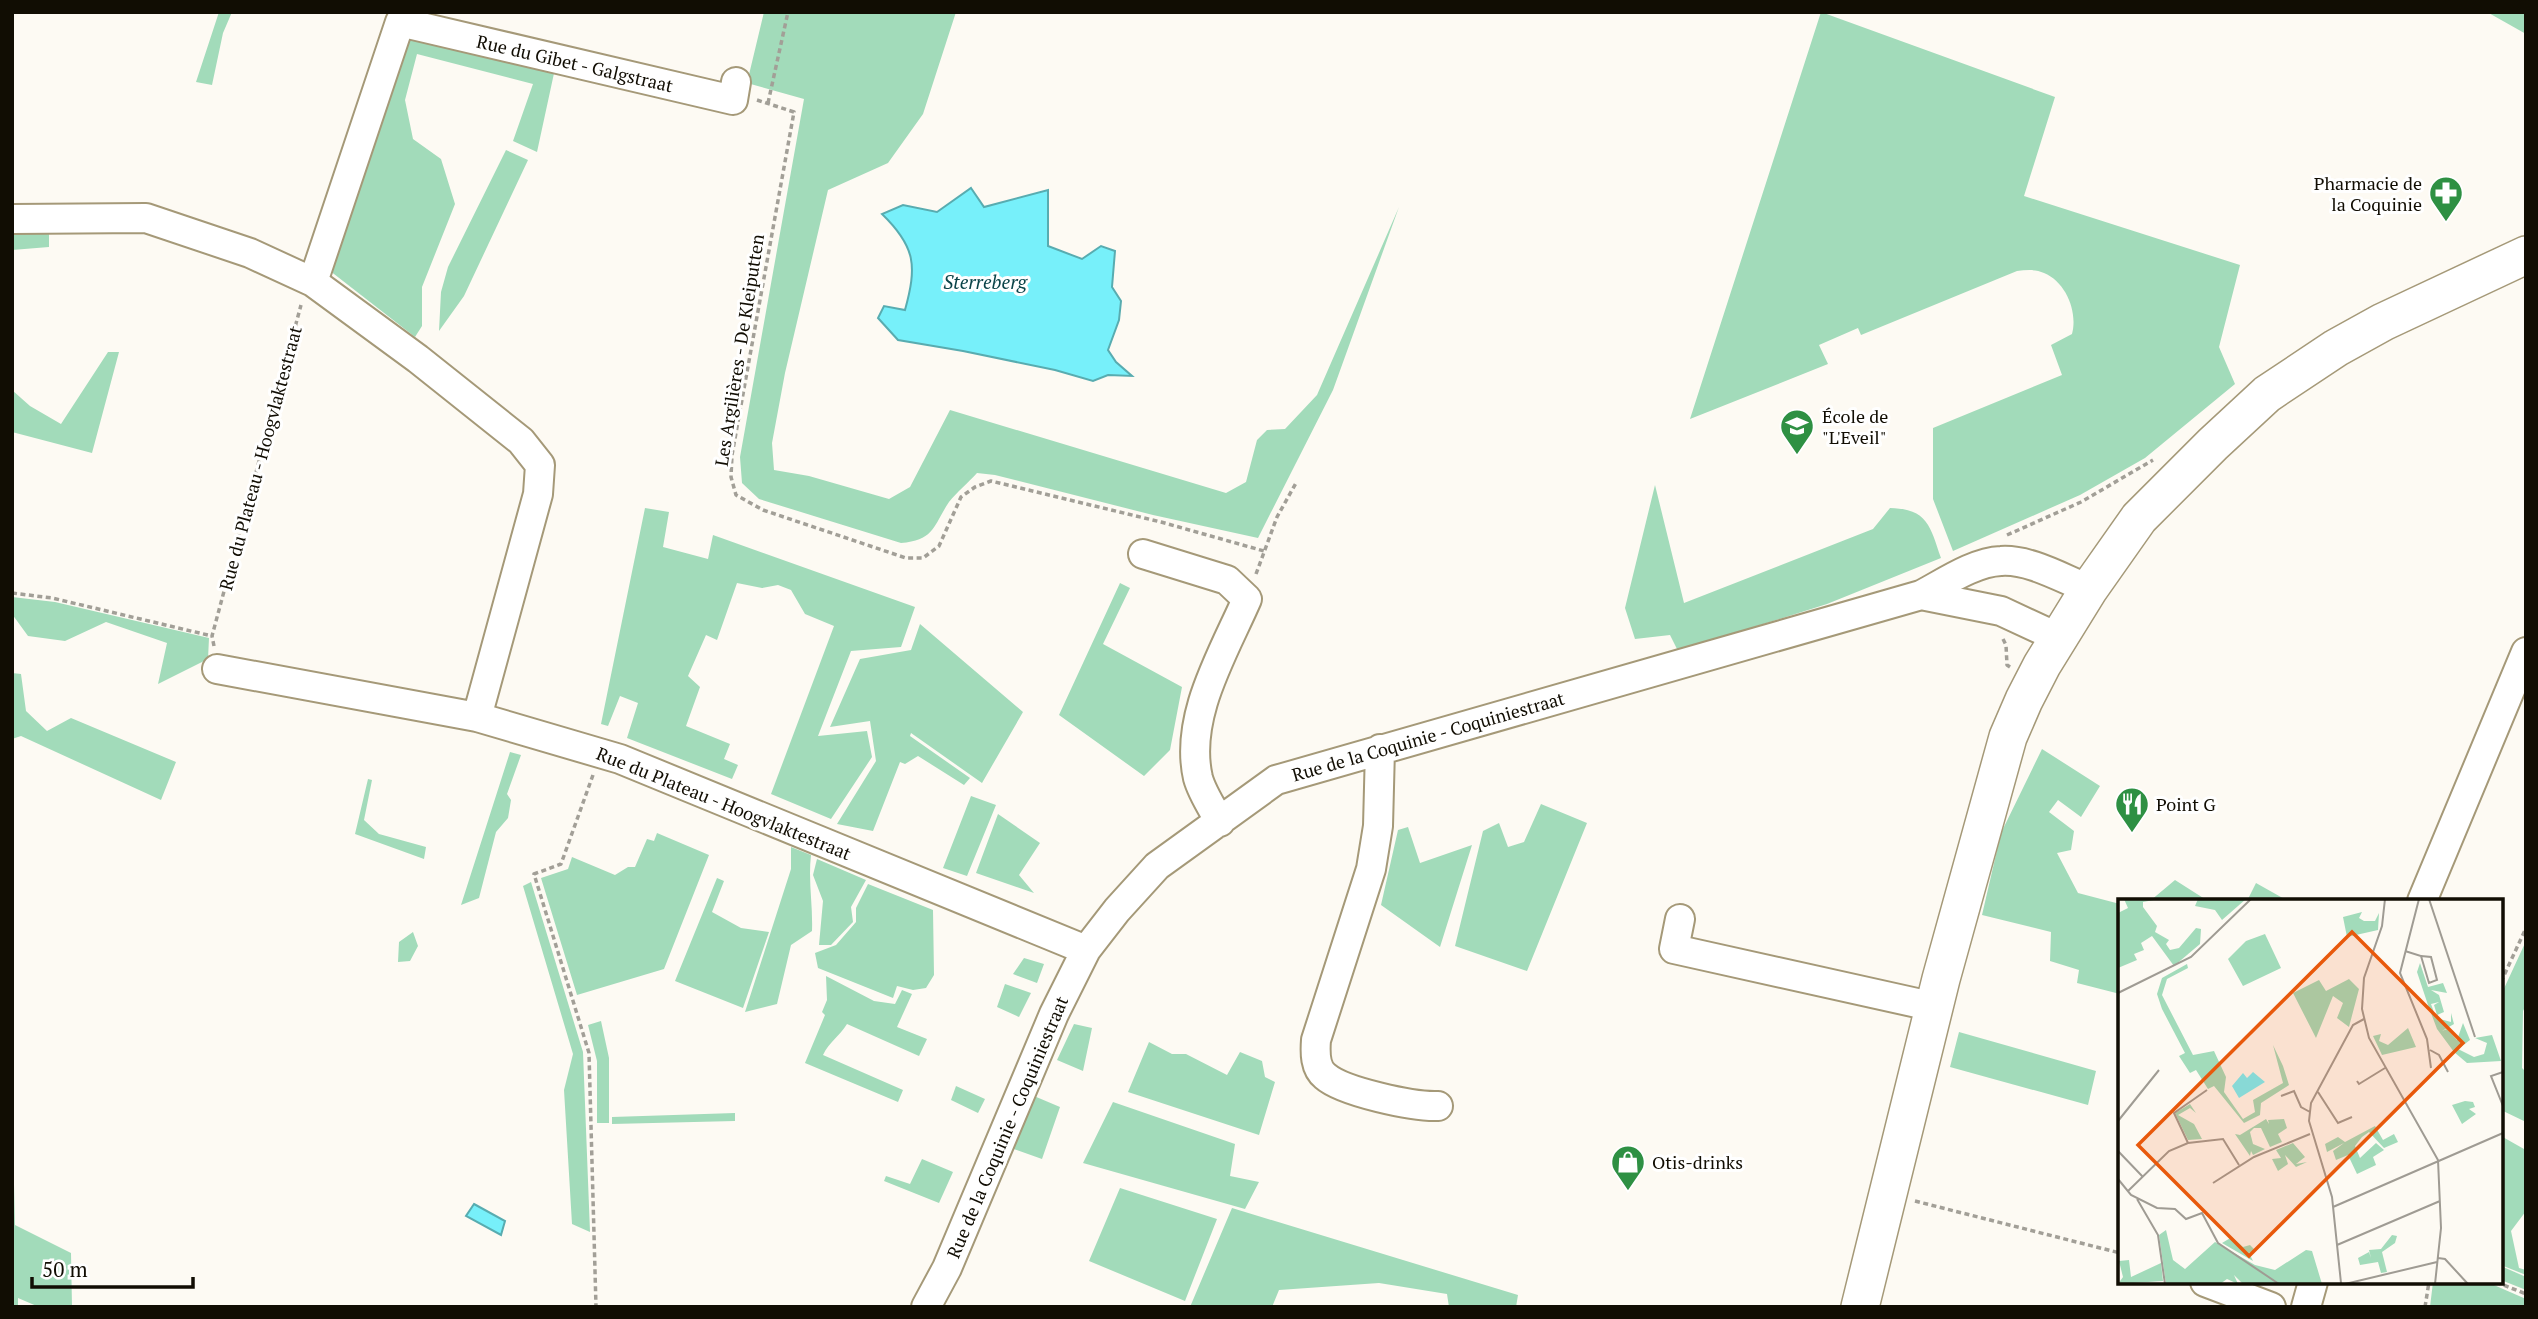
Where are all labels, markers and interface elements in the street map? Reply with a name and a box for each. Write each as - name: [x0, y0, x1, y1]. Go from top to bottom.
- street label: Rue du Gibet - Galgstraat: [474, 29, 676, 97]
- place label: Pharmacie de la Coquinie: [2314, 171, 2422, 216]
- pharmacy icon: Pharmacie de la Coquinie: [2427, 174, 2465, 223]
- street label: Les Argilières - De Kleiputten: [709, 232, 769, 468]
- water label: Sterreberg: [943, 269, 1028, 294]
- street label: Rue du Plateau - Hoogvlaktestraat: [213, 323, 307, 593]
- place label: École de "L'Eveil": [1822, 404, 1888, 449]
- school or university icon: École de "L'Eveil": [1778, 407, 1816, 456]
- street label: Rue de la Coquinie - Coquiniestraat: [1289, 685, 1567, 786]
- street label: Rue du Plateau - Hoogvlaktestraat: [593, 741, 855, 865]
- restaurant icon: Point G: [2113, 785, 2151, 834]
- place label: Point G: [2156, 792, 2216, 816]
- inset map: [2118, 899, 2503, 1284]
- street label: Rue de la Coquinie - Coquiniestraat: [941, 992, 1073, 1262]
- shop icon: Otis-drinks: [1609, 1143, 1647, 1192]
- place label: Otis-drinks: [1652, 1150, 1743, 1174]
- scale bar: [32, 1246, 192, 1290]
- text: 50 m: [42, 1255, 88, 1283]

